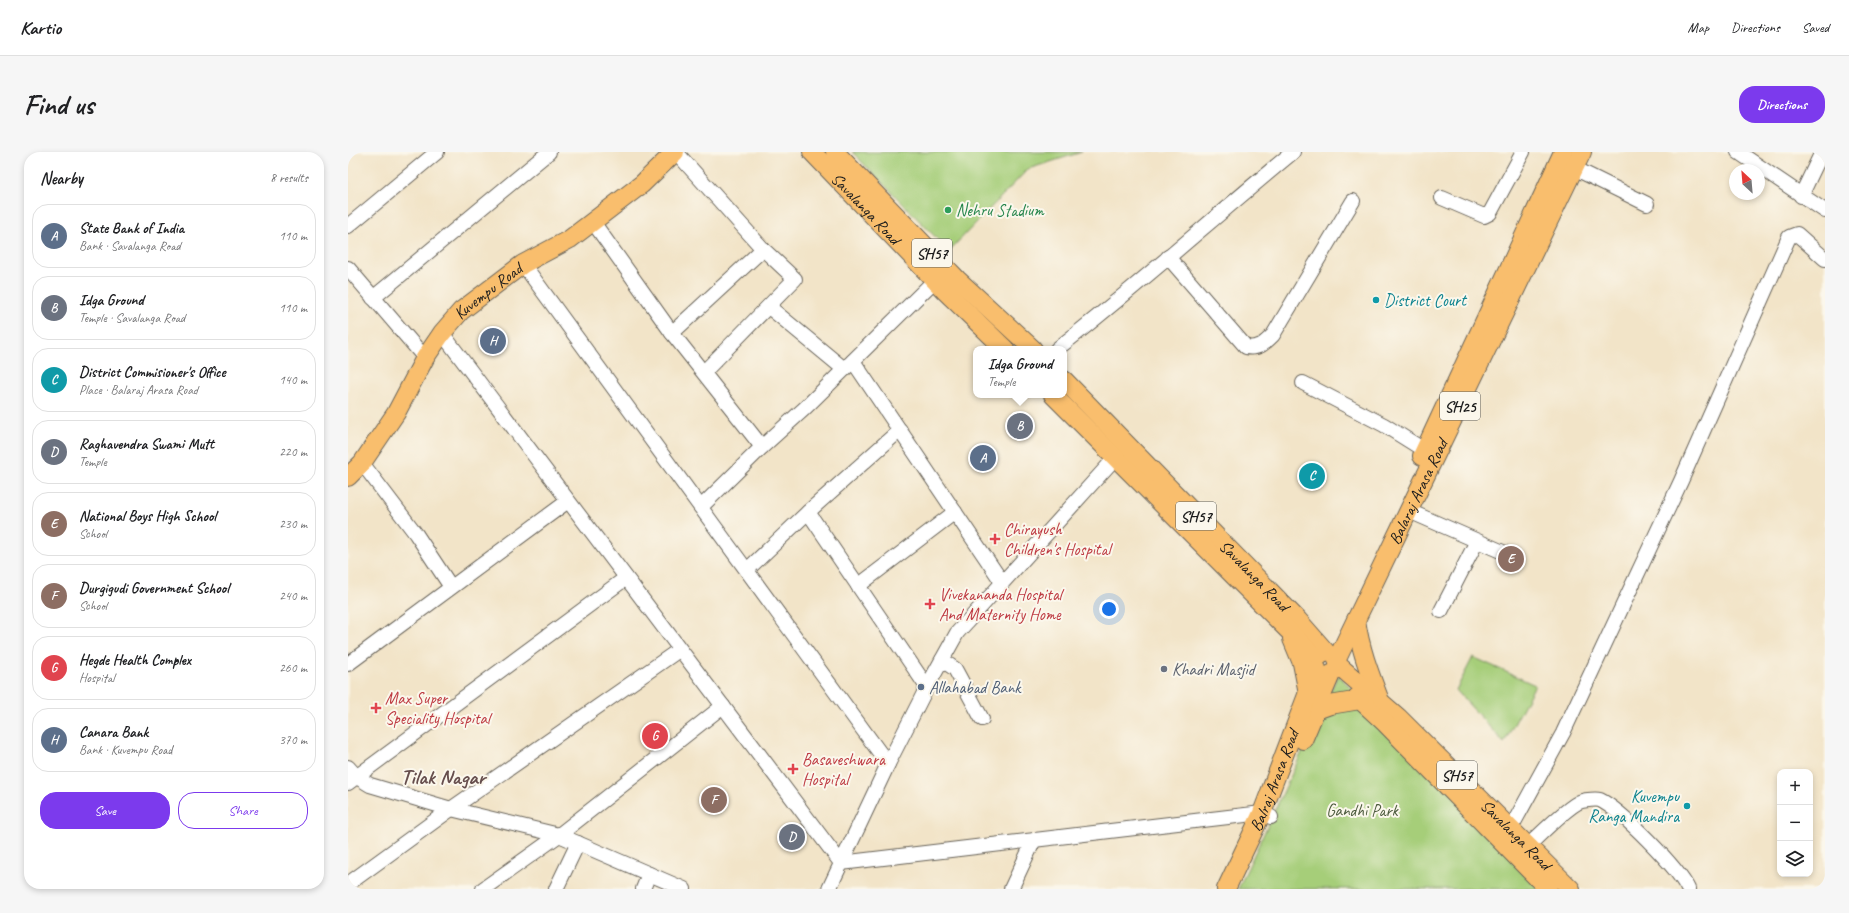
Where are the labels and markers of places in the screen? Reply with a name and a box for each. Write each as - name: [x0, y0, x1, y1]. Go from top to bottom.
- place label: Nehru Stadium: [956, 200, 1045, 221]
- marker: Nehru Stadium: [943, 205, 953, 215]
- place label: District Court: [1384, 290, 1468, 311]
- marker: District Court: [1371, 295, 1381, 305]
- pin: H: [480, 326, 506, 356]
- pin: B: [1007, 411, 1033, 441]
- pin: A: [970, 443, 996, 473]
- pin: C: [1299, 461, 1325, 491]
- place label: Chirayush Children's Hospital: [1004, 519, 1113, 560]
- marker: Chirayush Children's Hospital: [989, 533, 1001, 545]
- pin: E: [1498, 544, 1524, 574]
- place label: Vivekananda Hospital And Maternity Home: [939, 584, 1065, 625]
- marker: Vivekananda Hospital And Maternity Home: [924, 598, 936, 610]
- place label: Khadri Masjid: [1172, 659, 1257, 680]
- marker: Khadri Masjid: [1159, 664, 1169, 674]
- place label: Allahabad Bank: [929, 677, 1022, 698]
- marker: Allahabad Bank: [916, 682, 926, 692]
- place label: Max Super Speciality Hospital: [385, 688, 493, 729]
- marker: Max Super Speciality Hospital: [370, 702, 382, 714]
- pin: G: [642, 721, 668, 751]
- place label: Basaveshwara Hospital: [802, 749, 886, 790]
- marker: Basaveshwara Hospital: [787, 763, 799, 775]
- pin: F: [701, 785, 727, 815]
- place label: Kuvempu Ranga Mandira: [1588, 786, 1681, 827]
- marker: Kuvempu Ranga Mandira: [1682, 801, 1692, 811]
- pin: D: [779, 822, 805, 852]

